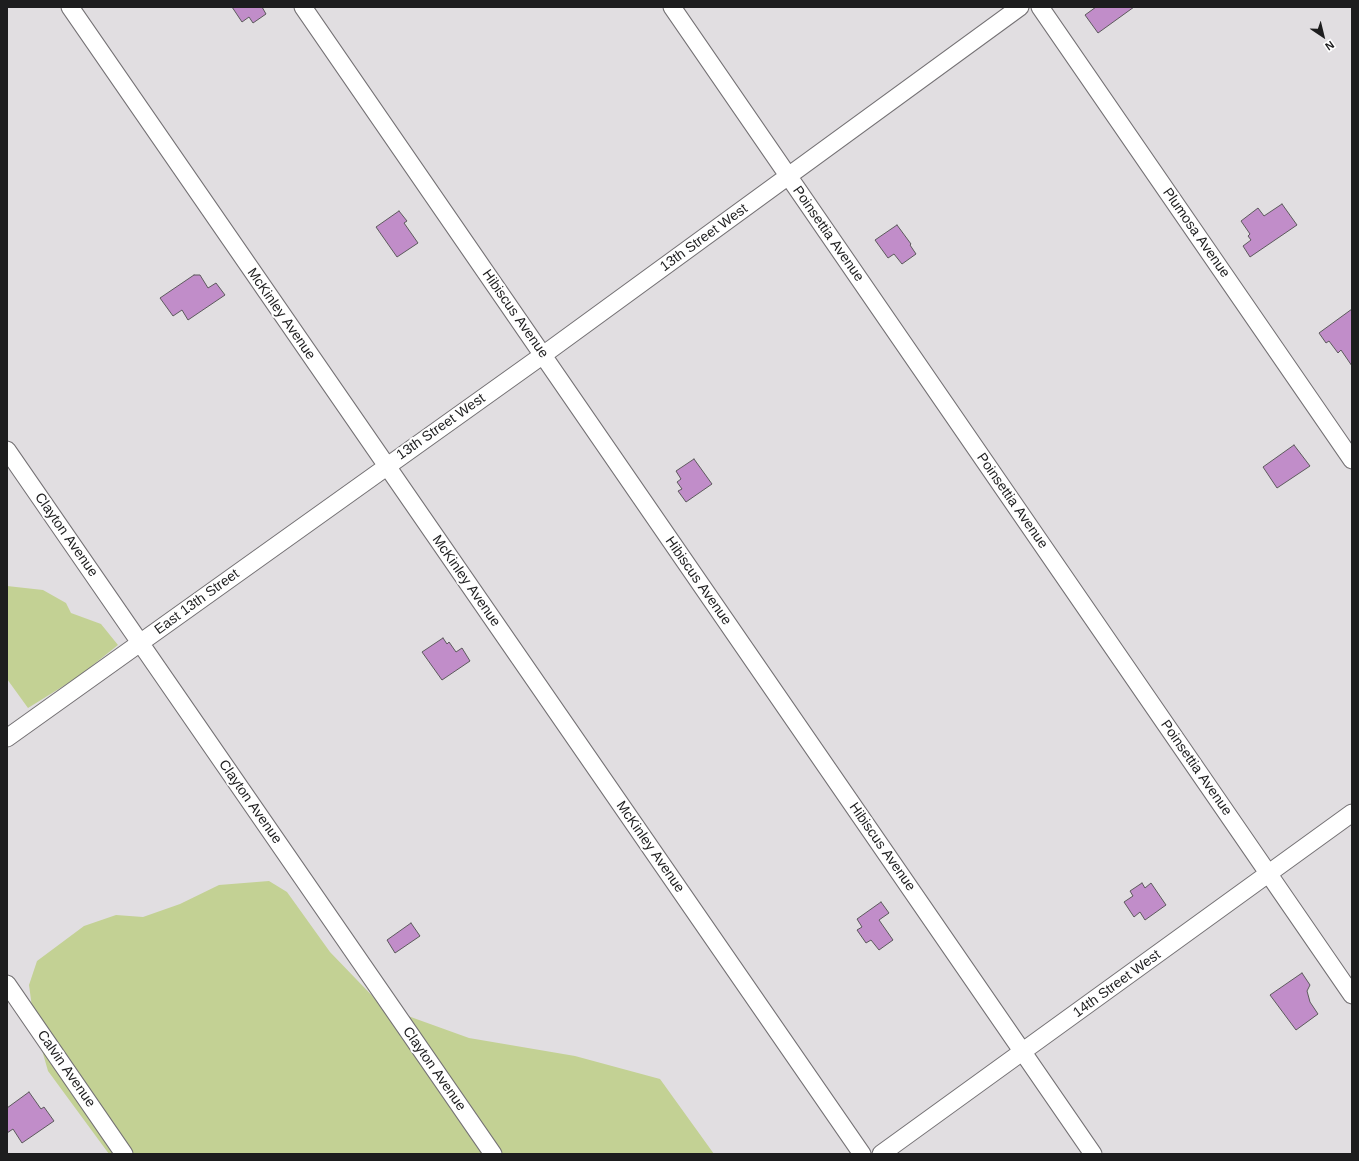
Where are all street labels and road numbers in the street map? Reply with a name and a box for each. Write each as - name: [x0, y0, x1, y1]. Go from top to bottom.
- street label: Poinsettia Avenue: [789, 183, 867, 285]
- street label: Plumosa Avenue: [1159, 185, 1233, 281]
- street label: 13th Street West: [657, 201, 751, 275]
- street label: McKinley Avenue: [243, 265, 319, 363]
- street label: Hibiscus Avenue: [478, 267, 552, 361]
- street label: 13th Street West: [394, 390, 488, 464]
- street label: Poinsettia Avenue: [973, 450, 1051, 552]
- street label: Clayton Avenue: [31, 490, 101, 580]
- street label: McKinley Avenue: [428, 532, 504, 630]
- street label: Hibiscus Avenue: [661, 534, 735, 628]
- street label: East 13th Street: [151, 566, 243, 638]
- street label: Poinsettia Avenue: [1157, 717, 1235, 819]
- street label: Clayton Avenue: [215, 757, 285, 847]
- street label: McKinley Avenue: [612, 798, 688, 896]
- street label: Hibiscus Avenue: [845, 800, 919, 894]
- street label: 14th Street West: [1070, 947, 1164, 1021]
- street label: Clayton Avenue: [399, 1024, 469, 1114]
- street label: Calvin Avenue: [33, 1027, 99, 1111]

